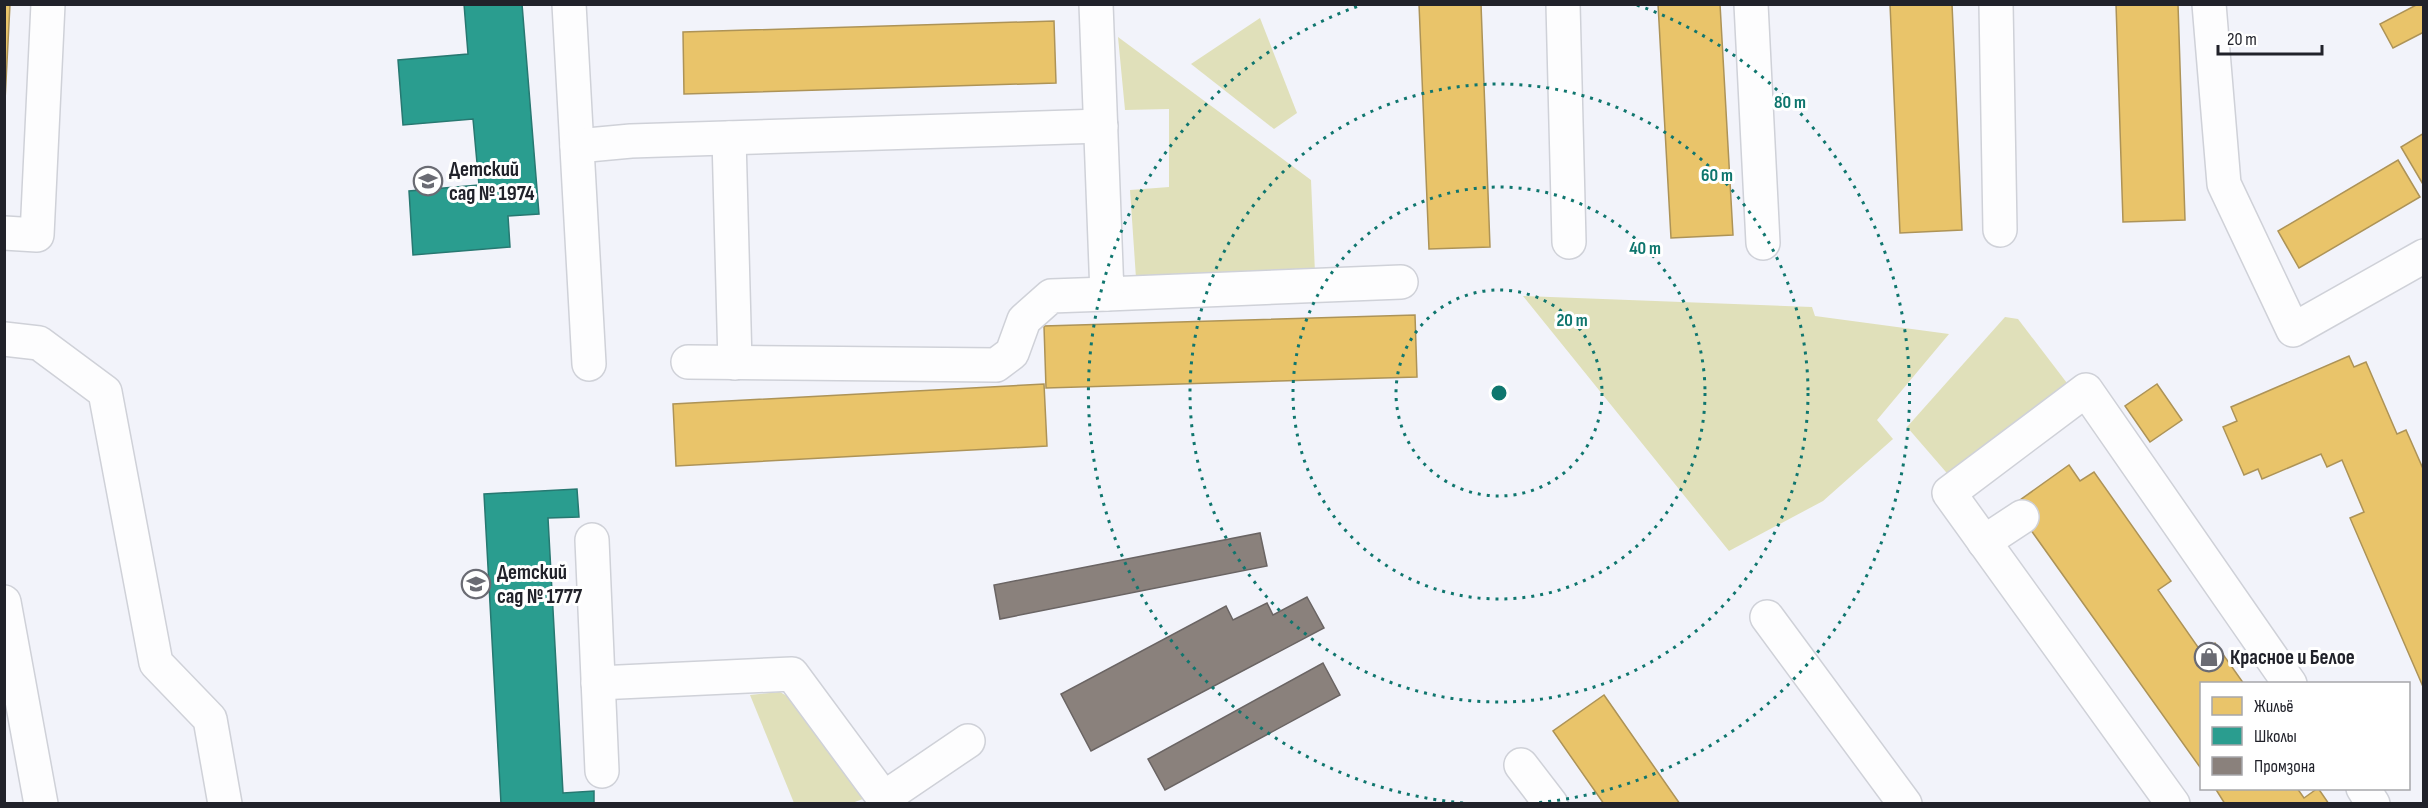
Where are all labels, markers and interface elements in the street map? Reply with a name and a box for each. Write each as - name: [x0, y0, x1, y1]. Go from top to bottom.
- scale bar: [2218, 18, 2322, 56]
- text: 20 m: [2227, 29, 2257, 50]
- text: 80 m: [1774, 92, 1806, 113]
- place label: Детский сад № 1974: [449, 157, 535, 206]
- school or university icon: Детский сад № 1974: [412, 165, 444, 197]
- text: 60 m: [1701, 165, 1733, 186]
- text: 40 m: [1629, 238, 1661, 259]
- text: 20 m: [1556, 310, 1588, 331]
- centre of rings: [1489, 383, 1509, 403]
- place label: Детский сад № 1777: [497, 560, 583, 609]
- school or university icon: Детский сад № 1777: [460, 568, 492, 600]
- shop icon: Красное и Белое: [2193, 641, 2225, 673]
- place label: Красное и Белое: [2230, 645, 2355, 670]
- legend: [2200, 682, 2410, 790]
- text: Жильё: [2254, 696, 2294, 717]
- text: Школы: [2254, 726, 2297, 747]
- text: Промзона: [2254, 756, 2315, 777]

